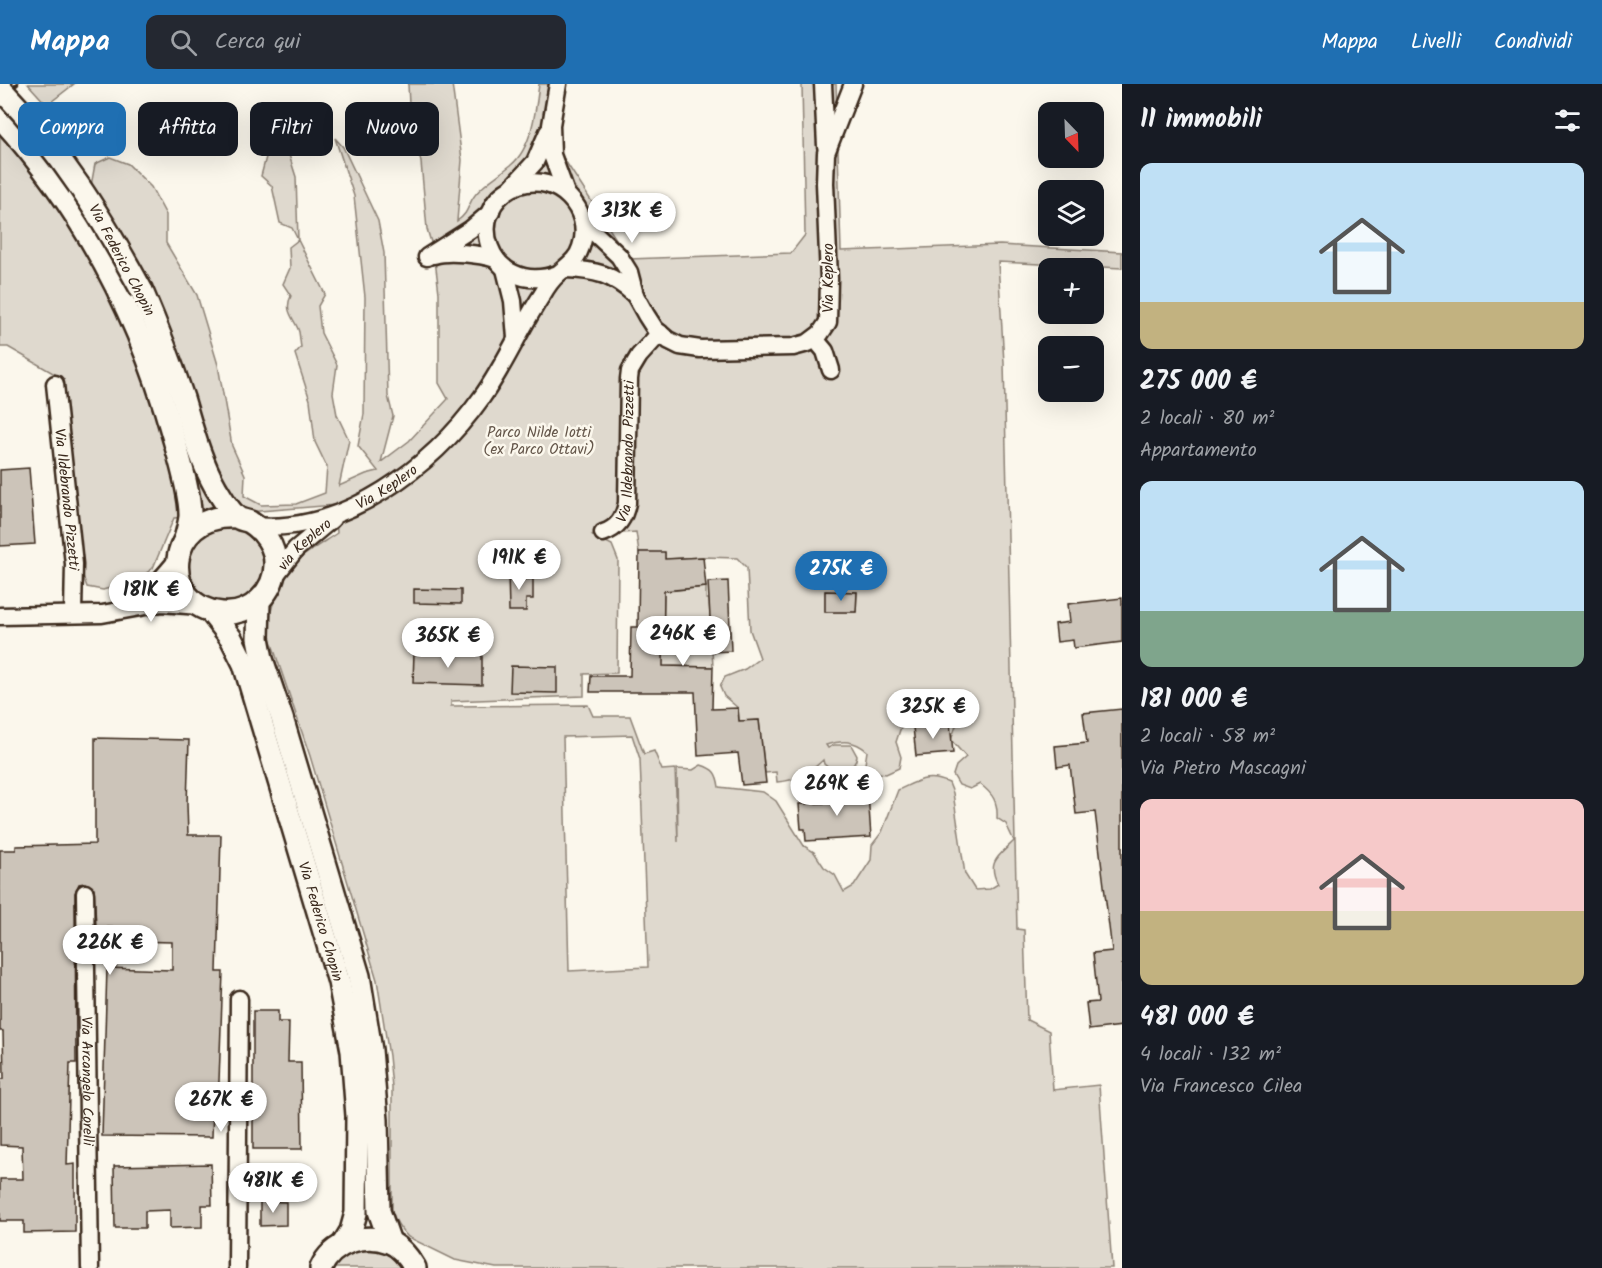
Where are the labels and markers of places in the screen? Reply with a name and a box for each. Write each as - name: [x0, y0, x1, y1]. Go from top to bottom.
- pin: 313K €: [583, 193, 681, 244]
- pin: 191K €: [470, 540, 568, 591]
- pin: 275K €: [792, 551, 890, 602]
- pin: 181K €: [102, 572, 200, 623]
- pin: 246K €: [634, 616, 732, 667]
- pin: 365K €: [399, 618, 497, 669]
- pin: 325K €: [884, 689, 982, 740]
- pin: 269K €: [788, 766, 886, 817]
- pin: 226K €: [61, 925, 159, 976]
- pin: 267K €: [172, 1082, 270, 1133]
- pin: 481K €: [224, 1163, 322, 1214]

